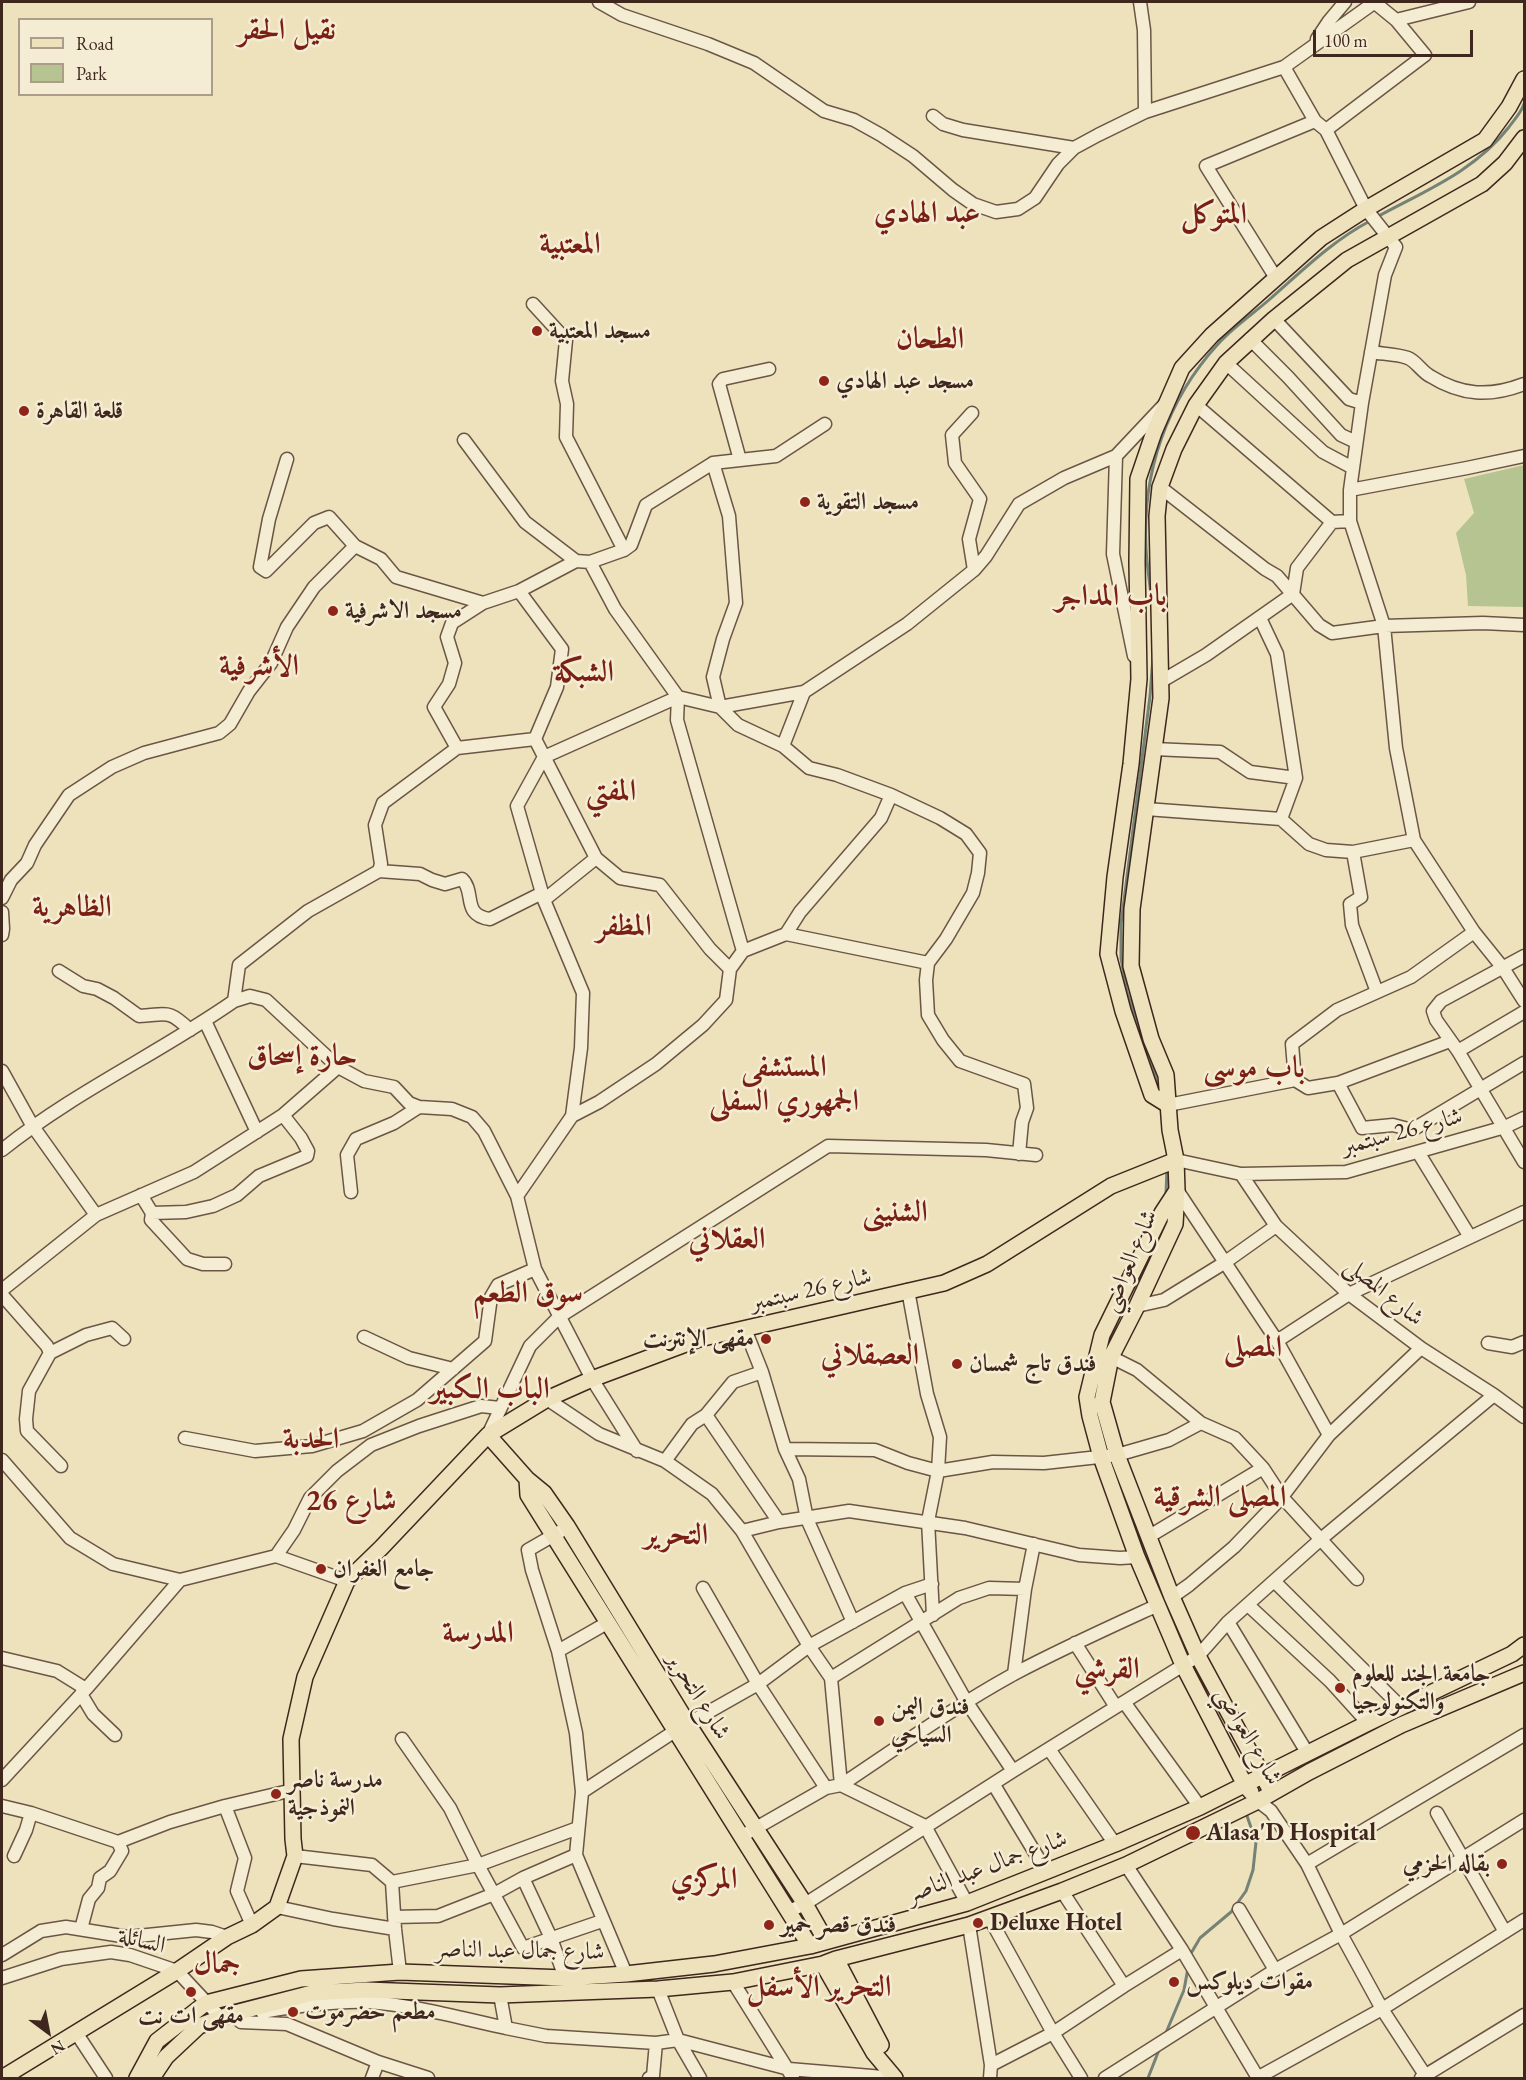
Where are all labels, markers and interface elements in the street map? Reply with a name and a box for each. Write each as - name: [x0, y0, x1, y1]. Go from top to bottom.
- district label: نقيل الحقر: [238, 13, 336, 49]
- legend: [18, 18, 213, 96]
- scale bar: [1316, 18, 1476, 56]
- text: 100 m: [1324, 29, 1368, 52]
- text: Road: [76, 32, 114, 55]
- text: Park: [76, 62, 107, 85]
- district label: عبد الهادي: [874, 196, 980, 232]
- district label: المتوكل: [1181, 197, 1247, 233]
- district label: المعتبية: [539, 227, 601, 263]
- place label: مسجد المعتبية: [549, 317, 651, 345]
- district label: الطحان: [896, 322, 964, 358]
- marker: مسجد المعتبية: [530, 324, 544, 338]
- place label: مسجد عبد الهادي: [836, 367, 974, 395]
- marker: مسجد عبد الهادي: [817, 374, 831, 388]
- place label: قلعة القاهرة: [36, 397, 123, 425]
- marker: قلعة القاهرة: [17, 404, 31, 418]
- place label: مسجد التقوية: [817, 488, 919, 516]
- marker: مسجد التقوية: [798, 495, 812, 509]
- district label: باب المداجر: [1055, 579, 1167, 615]
- place label: مسجد الاشرفية: [345, 597, 462, 625]
- marker: مسجد الاشرفية: [326, 604, 340, 618]
- district label: الأشرفية: [219, 649, 299, 685]
- district label: الشبكة: [554, 655, 614, 691]
- district label: المفتي: [586, 774, 636, 810]
- district label: الظاهرية: [32, 890, 112, 926]
- district label: المظفر: [596, 909, 652, 945]
- district label: حارة إسحاق: [247, 1039, 357, 1075]
- district label: المستشفى الجمهوري السفلى: [709, 1050, 859, 1120]
- district label: باب موسى: [1203, 1051, 1305, 1087]
- street label: شارع 26 سبتمبر: [1338, 1102, 1466, 1162]
- district label: الشنينى: [862, 1195, 928, 1231]
- street label: شارع العواضي: [1096, 1205, 1164, 1317]
- district label: العقلاني: [689, 1222, 765, 1258]
- street label: شارع المصلى: [1339, 1251, 1429, 1333]
- street label: شارع 26 سبتمبر: [747, 1262, 875, 1318]
- district label: سوق الطعم: [473, 1276, 583, 1312]
- place label: مقهى الإنترنت: [643, 1325, 754, 1353]
- district label: المصلى: [1224, 1330, 1282, 1366]
- marker: مقهى الإنترنت: [759, 1332, 773, 1346]
- district label: العصقلاني: [821, 1338, 919, 1374]
- place label: فندق تاج شمسان: [969, 1350, 1097, 1378]
- marker: فندق تاج شمسان: [950, 1357, 964, 1371]
- district label: الباب الكبير: [430, 1372, 550, 1408]
- district label: الحدبة: [283, 1422, 339, 1458]
- district label: المصلى الشرقية: [1153, 1480, 1287, 1516]
- district label: شارع 26: [306, 1484, 396, 1520]
- district label: التحرير: [644, 1518, 708, 1554]
- place label: جامع الغفران: [333, 1555, 434, 1583]
- marker: جامع الغفران: [314, 1562, 328, 1576]
- district label: المدرسة: [442, 1616, 514, 1652]
- street label: شارع التحرير: [660, 1647, 736, 1745]
- district label: القرشي: [1074, 1652, 1140, 1688]
- place label: جامعة الجند للعلوم والتكنولوجيا: [1352, 1660, 1491, 1716]
- marker: جامعة الجند للعلوم والتكنولوجيا: [1333, 1681, 1347, 1695]
- street label: شارع العواضي: [1208, 1682, 1288, 1790]
- place label: فندق اليمن السياحي: [891, 1693, 969, 1749]
- marker: فندق اليمن السياحي: [872, 1714, 886, 1728]
- place label: مدرسة ناصر النموذجية: [288, 1766, 383, 1822]
- marker: مدرسة ناصر النموذجية: [269, 1787, 283, 1801]
- place label: Alasa'D Hospital: [1206, 1819, 1376, 1847]
- marker: Alasa'D Hospital: [1184, 1824, 1202, 1842]
- street label: شارع جمال عبد الناصر: [903, 1825, 1071, 1909]
- place label: بقاله الحزمي: [1403, 1850, 1490, 1878]
- marker: بقاله الحزمي: [1495, 1857, 1509, 1871]
- district label: المركزي: [671, 1862, 737, 1898]
- place label: Deluxe Hotel: [990, 1909, 1122, 1937]
- place label: فندق قصر حمير: [781, 1911, 896, 1939]
- marker: Deluxe Hotel: [971, 1916, 985, 1930]
- marker: فندق قصر حمير: [762, 1918, 776, 1932]
- street label: السائلة: [116, 1921, 168, 1961]
- street label: شارع جمال عبد الناصر: [435, 1935, 605, 1967]
- district label: جمال: [194, 1947, 240, 1983]
- place label: مقوات ديلوكس: [1186, 1968, 1313, 1996]
- district label: التحرير الأسفل: [746, 1970, 892, 2006]
- marker: مقوات ديلوكس: [1167, 1975, 1181, 1989]
- marker: مقهى ات نت: [184, 1985, 198, 1999]
- place label: مطعم حضرموت: [305, 1998, 436, 2026]
- north arrow: [18, 2002, 78, 2062]
- place label: مقهى ات نت: [138, 2002, 244, 2030]
- marker: مطعم حضرموت: [286, 2005, 300, 2019]
- text: N: [47, 2035, 69, 2060]

